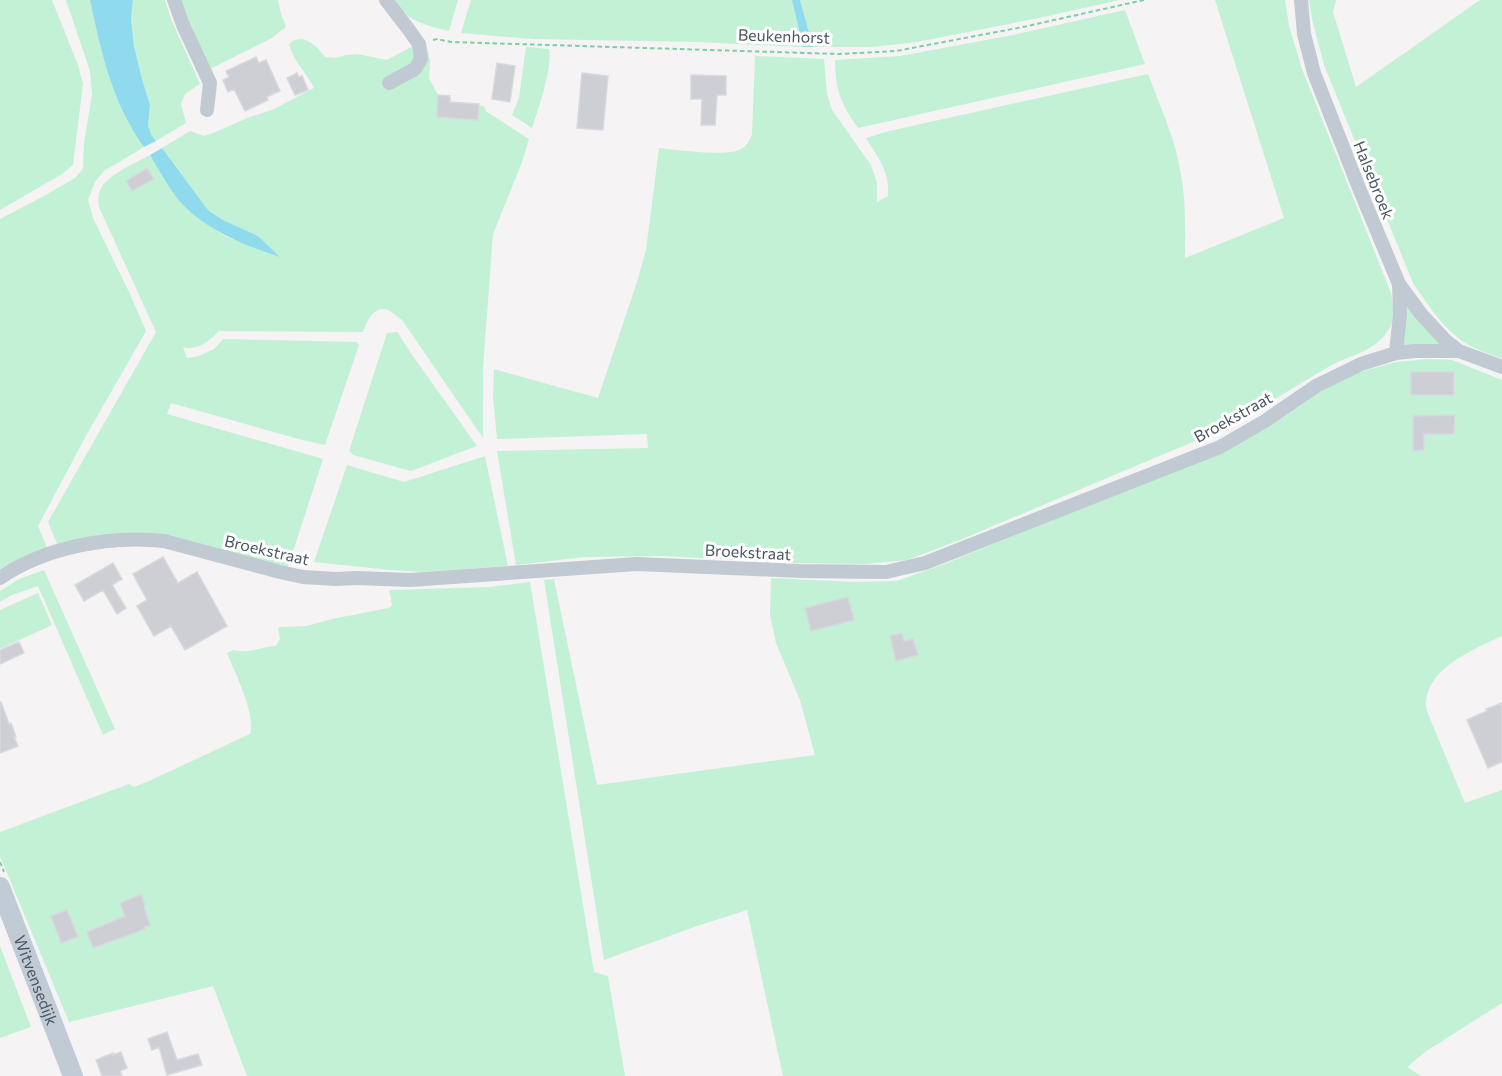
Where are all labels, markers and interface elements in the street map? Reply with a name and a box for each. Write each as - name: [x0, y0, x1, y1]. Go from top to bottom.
- street label: Beukenhorst: [738, 24, 831, 47]
- street label: Halsebroek: [1350, 138, 1399, 222]
- street label: Broekstraat: [1190, 387, 1276, 446]
- street label: Broekstraat: [223, 531, 312, 569]
- street label: Broekstraat: [704, 540, 792, 563]
- street label: Witvensedijk: [11, 933, 62, 1028]

